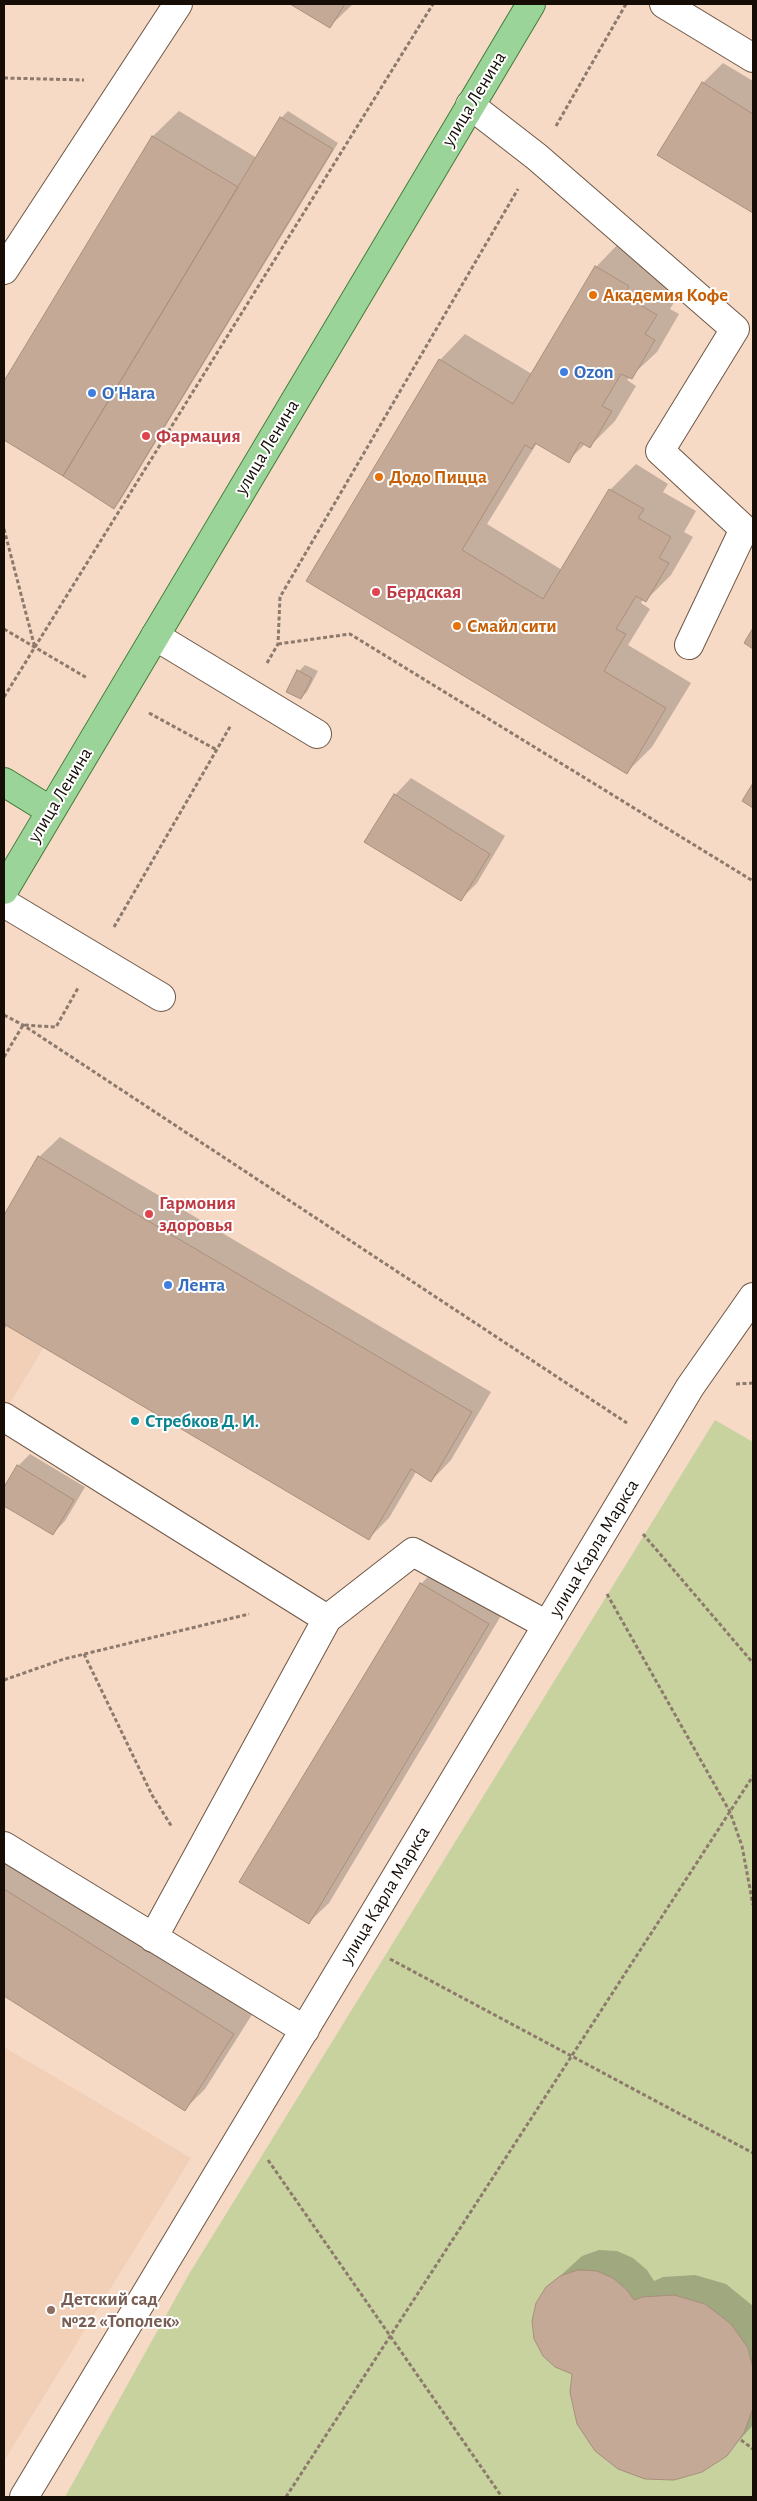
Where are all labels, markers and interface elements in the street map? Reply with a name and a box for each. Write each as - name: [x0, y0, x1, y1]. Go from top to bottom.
- street label: улица Ленина: [437, 47, 511, 151]
- place label: Академия Кофе: [603, 284, 728, 306]
- marker: Академия Кофе: [587, 289, 599, 301]
- place label: Ozon: [574, 361, 613, 383]
- marker: Ozon: [558, 366, 570, 378]
- place label: O'Hara: [102, 382, 155, 404]
- marker: O'Hara: [86, 387, 98, 399]
- street label: улица Ленина: [230, 395, 304, 499]
- place label: Фармация: [156, 425, 241, 447]
- marker: Фармация: [140, 430, 152, 442]
- place label: Додо Пицца: [389, 466, 487, 488]
- marker: Додо Пицца: [373, 471, 385, 483]
- place label: Бердская: [386, 581, 461, 603]
- marker: Бердская: [370, 586, 382, 598]
- place label: Смайл сити: [467, 615, 557, 637]
- marker: Смайл сити: [451, 620, 463, 632]
- street label: улица Ленина: [23, 743, 97, 847]
- place label: Гармония здоровья: [159, 1192, 236, 1236]
- marker: Гармония здоровья: [143, 1208, 155, 1220]
- place label: Лента: [178, 1274, 225, 1296]
- marker: Лента: [162, 1279, 174, 1291]
- place label: Стребков Д. И.: [145, 1410, 259, 1432]
- marker: Стребков Д. И.: [129, 1415, 141, 1427]
- street label: улица Карла Маркса: [544, 1475, 644, 1621]
- street label: улица Карла Маркса: [335, 1822, 435, 1968]
- place label: Детский сад №22 «Тополек»: [61, 2288, 180, 2332]
- marker: Детский сад №22 «Тополек»: [45, 2304, 57, 2316]

